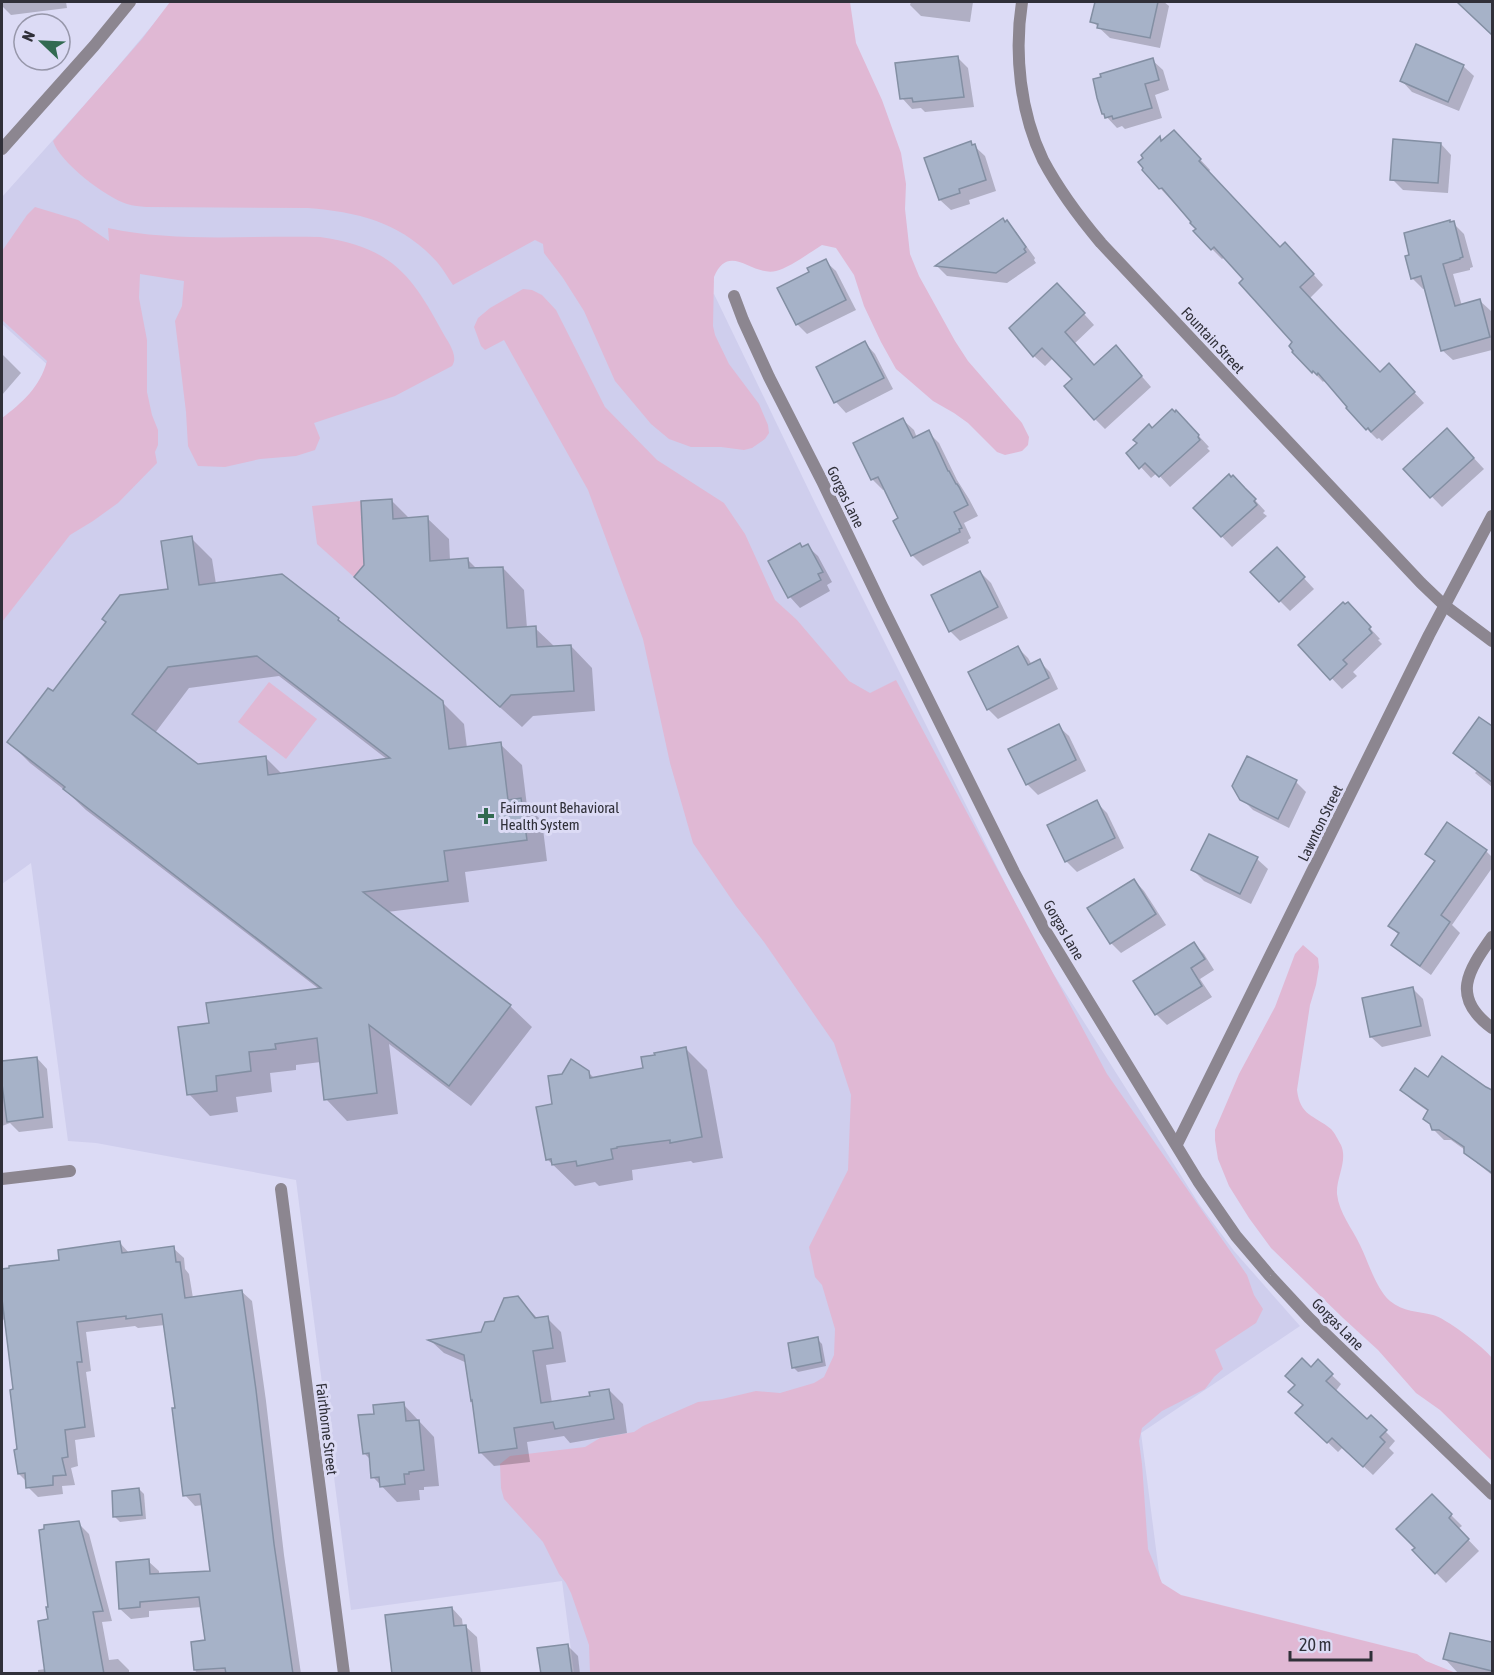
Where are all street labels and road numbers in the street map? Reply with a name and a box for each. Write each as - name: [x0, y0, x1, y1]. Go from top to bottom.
- street label: Fountain Street: [1178, 303, 1248, 377]
- street label: Gorgas Lane: [824, 463, 868, 531]
- street label: Lawnton Street: [1294, 782, 1346, 864]
- street label: Gorgas Lane: [1040, 897, 1088, 963]
- street label: Gorgas Lane: [1309, 1295, 1368, 1354]
- street label: Fairthorne Street: [313, 1382, 341, 1476]

